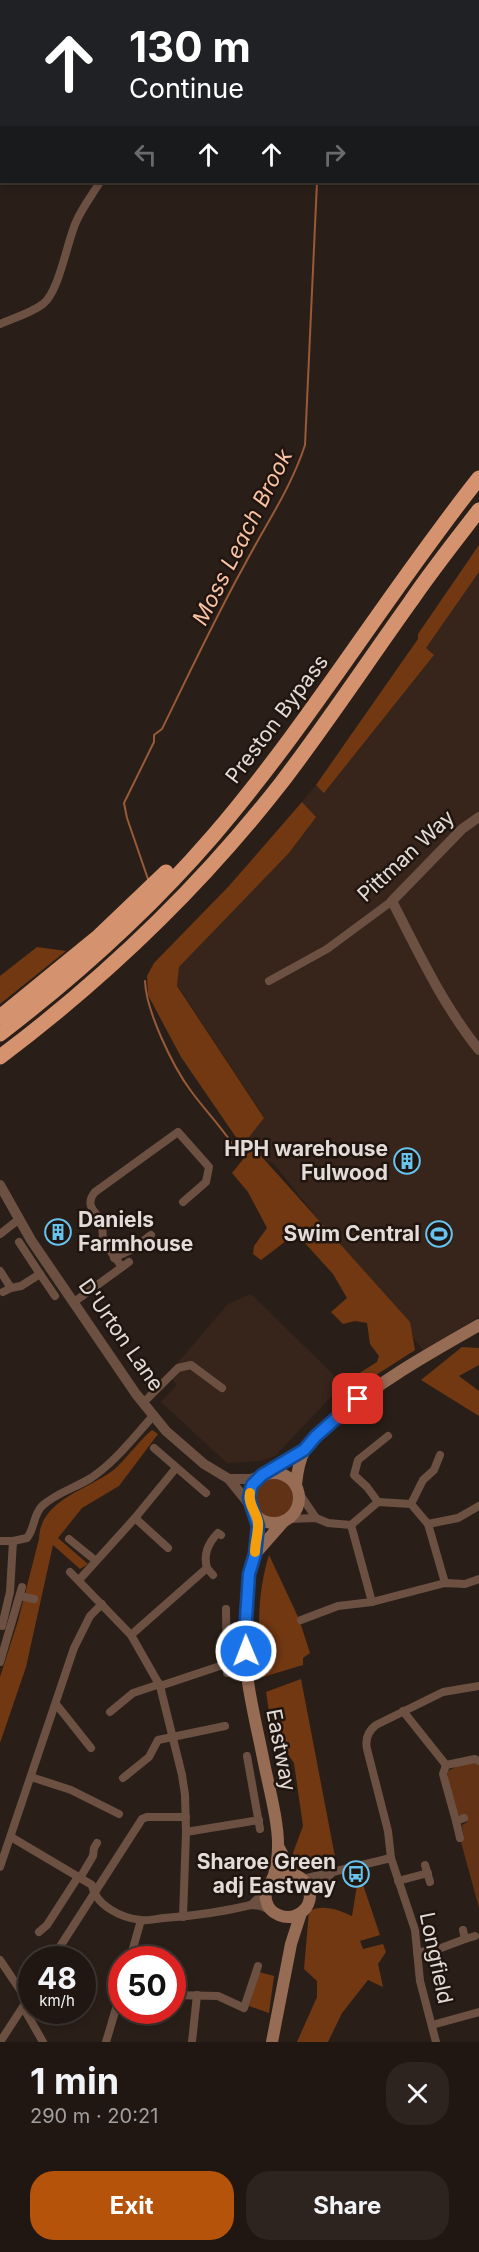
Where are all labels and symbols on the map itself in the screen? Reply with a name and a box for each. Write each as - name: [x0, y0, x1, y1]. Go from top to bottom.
- water label: Moss Leach Brook: [186, 444, 298, 629]
- street label: Preston Bypass: [220, 650, 333, 788]
- street label: Pittman Way: [352, 804, 459, 907]
- place label: HPH warehouse Fulwood: [224, 1136, 388, 1185]
- building icon: HPH warehouse Fulwood: [392, 1146, 422, 1176]
- place label: Daniels Farmhouse: [78, 1207, 193, 1256]
- building icon: Daniels Farmhouse: [43, 1217, 73, 1247]
- sports icon: Swim Central: [424, 1219, 454, 1249]
- place label: Swim Central: [284, 1221, 420, 1246]
- street label: D'Urton Lane: [74, 1274, 169, 1396]
- pin: [332, 1373, 383, 1424]
- position arrow: [214, 1619, 278, 1683]
- street label: Eastway: [261, 1707, 302, 1793]
- place label: Sharoe Green adj Eastway: [197, 1849, 336, 1898]
- bus stop icon: Sharoe Green adj Eastway: [341, 1859, 371, 1889]
- street label: Longfield: [415, 1910, 458, 2006]
- speed limit sign: 50: [108, 1946, 186, 2024]

